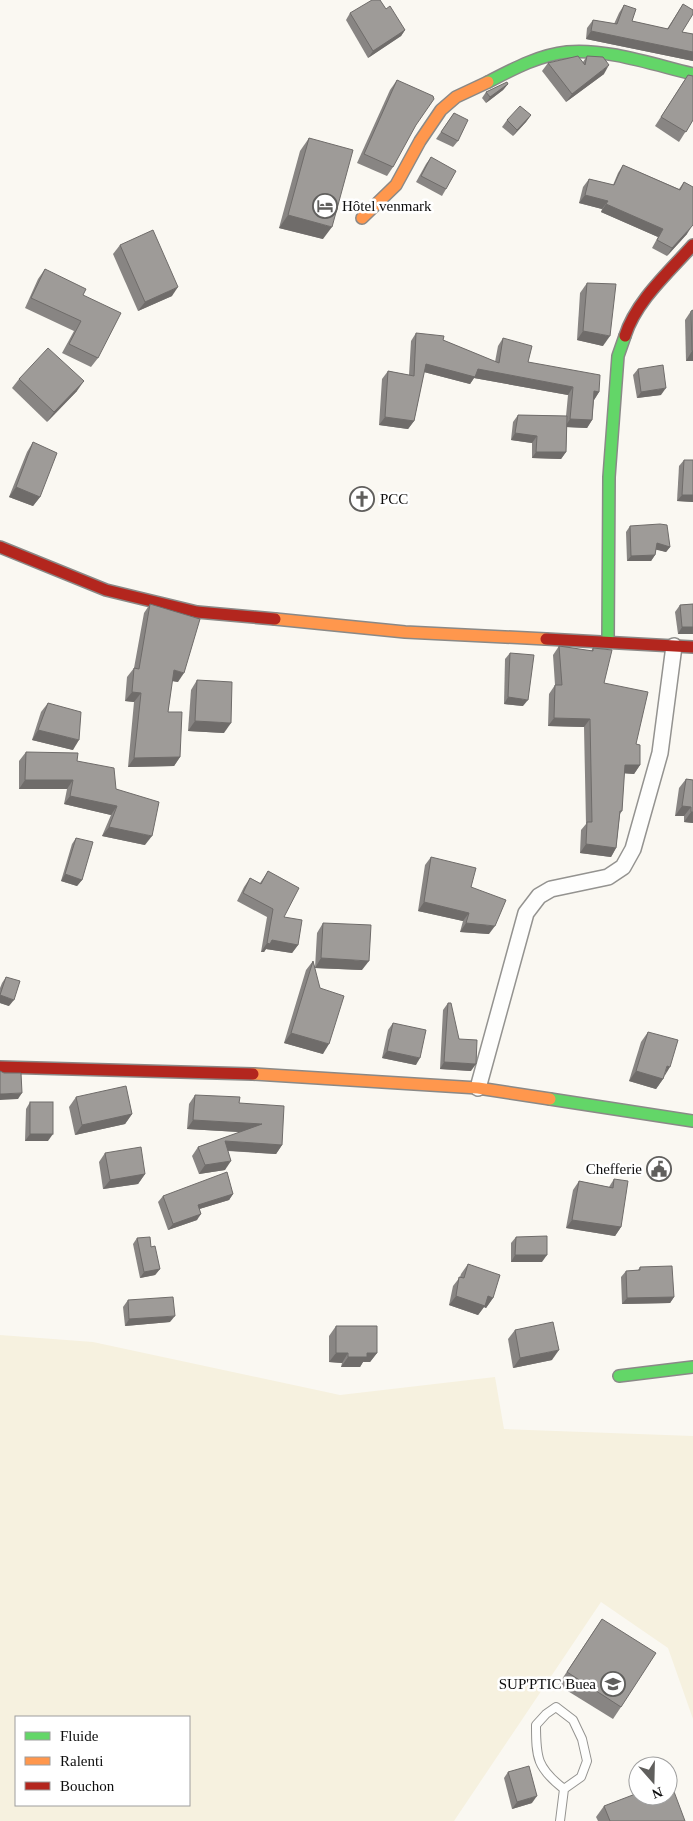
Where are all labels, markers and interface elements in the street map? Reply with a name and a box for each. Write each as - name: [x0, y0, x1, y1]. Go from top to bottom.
- hotel icon: Hôtel venmark: [312, 193, 338, 219]
- place label: Hôtel venmark: [342, 198, 432, 214]
- church icon: PCC: [349, 486, 375, 512]
- place label: PCC: [380, 491, 408, 507]
- public building icon: Chefferie: [646, 1156, 672, 1182]
- place label: Chefferie: [586, 1161, 642, 1177]
- school or university icon: SUP'PTIC Buea: [600, 1671, 626, 1697]
- place label: SUP'PTIC Buea: [499, 1676, 596, 1692]
- legend: [15, 1716, 190, 1806]
- text: Fluide: [60, 1728, 99, 1744]
- text: Ralenti: [60, 1753, 103, 1769]
- north arrow: [628, 1756, 678, 1806]
- text: Bouchon: [60, 1778, 115, 1794]
- text: N: [650, 1784, 665, 1802]

